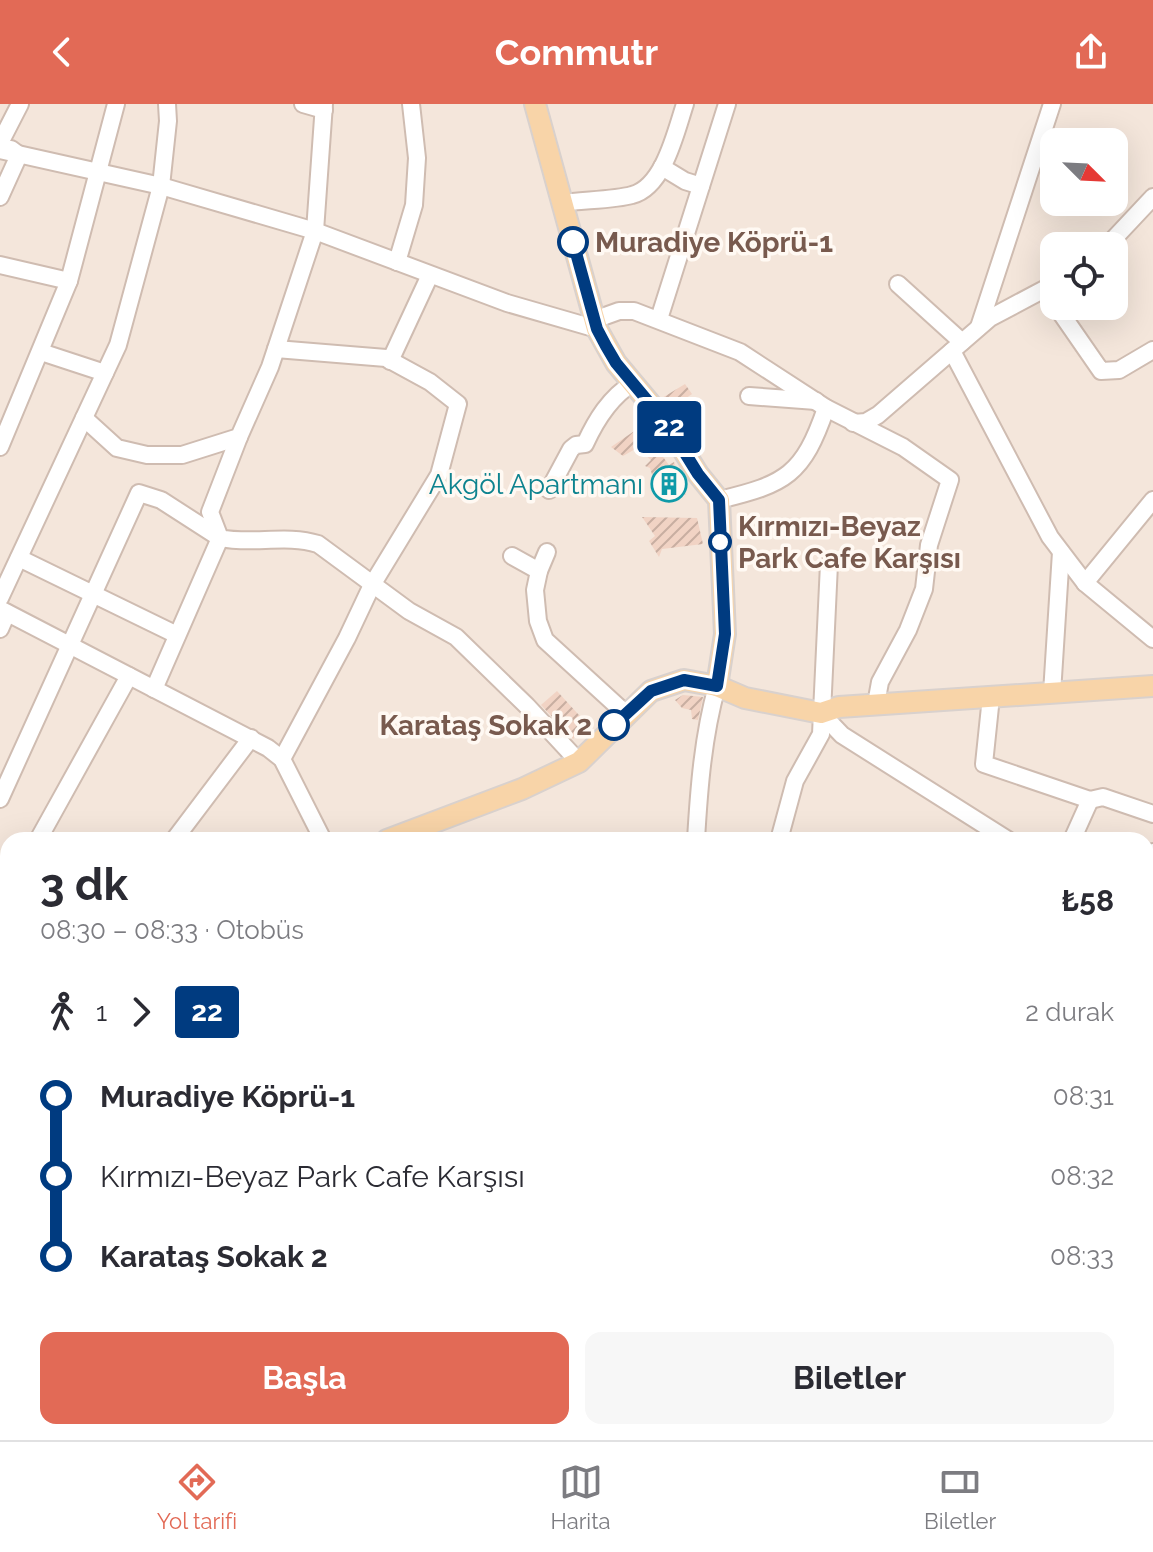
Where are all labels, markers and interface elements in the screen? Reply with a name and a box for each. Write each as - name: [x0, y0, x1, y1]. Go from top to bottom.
- icon: back: [40, 30, 84, 74]
- icon: share: [1069, 30, 1113, 74]
- text: Commutr: [495, 31, 658, 73]
- north arrow: [1040, 128, 1128, 216]
- map controls: [1040, 128, 1128, 320]
- place label: Muradiye Köprü-1: [595, 226, 833, 259]
- marker: Muradiye Köprü-1: [558, 227, 588, 257]
- button: locate: [1040, 232, 1128, 320]
- line badge: 22: [633, 401, 705, 453]
- text: 22: [653, 410, 685, 443]
- building icon: Akgöl Apartmanı: [650, 465, 688, 503]
- place label: Akgöl Apartmanı: [429, 468, 643, 501]
- place label: Kırmızı-Beyaz Park Cafe Karşısı: [738, 510, 961, 575]
- marker: Kırmızı-Beyaz Park Cafe Karşısı: [709, 531, 731, 553]
- place label: Karataş Sokak 2: [379, 709, 592, 742]
- marker: Karataş Sokak 2: [599, 710, 629, 740]
- text: 3 dk: [40, 859, 128, 910]
- text: ₺58: [1061, 883, 1114, 918]
- text: 08:30 – 08:33 · Otobüs: [40, 915, 304, 945]
- icon: walk: [40, 990, 84, 1034]
- icon: forward: [119, 990, 163, 1034]
- text: 22: [191, 995, 223, 1028]
- text: 1: [96, 997, 107, 1027]
- text: 2 durak: [1025, 997, 1114, 1027]
- text: Muradiye Köprü-1: [100, 1079, 355, 1114]
- text: 08:31: [1053, 1081, 1114, 1111]
- text: Kırmızı-Beyaz Park Cafe Karşısı: [100, 1159, 525, 1194]
- text: 08:32: [1050, 1161, 1114, 1191]
- text: Karataş Sokak 2: [100, 1239, 328, 1274]
- text: 08:33: [1050, 1241, 1114, 1271]
- button: Başla: [40, 1332, 569, 1424]
- button: Biletler: [585, 1332, 1114, 1424]
- tab: Yol tarifi: [157, 1460, 237, 1534]
- tab: Harita: [551, 1460, 611, 1534]
- tab: Biletler: [924, 1460, 996, 1534]

